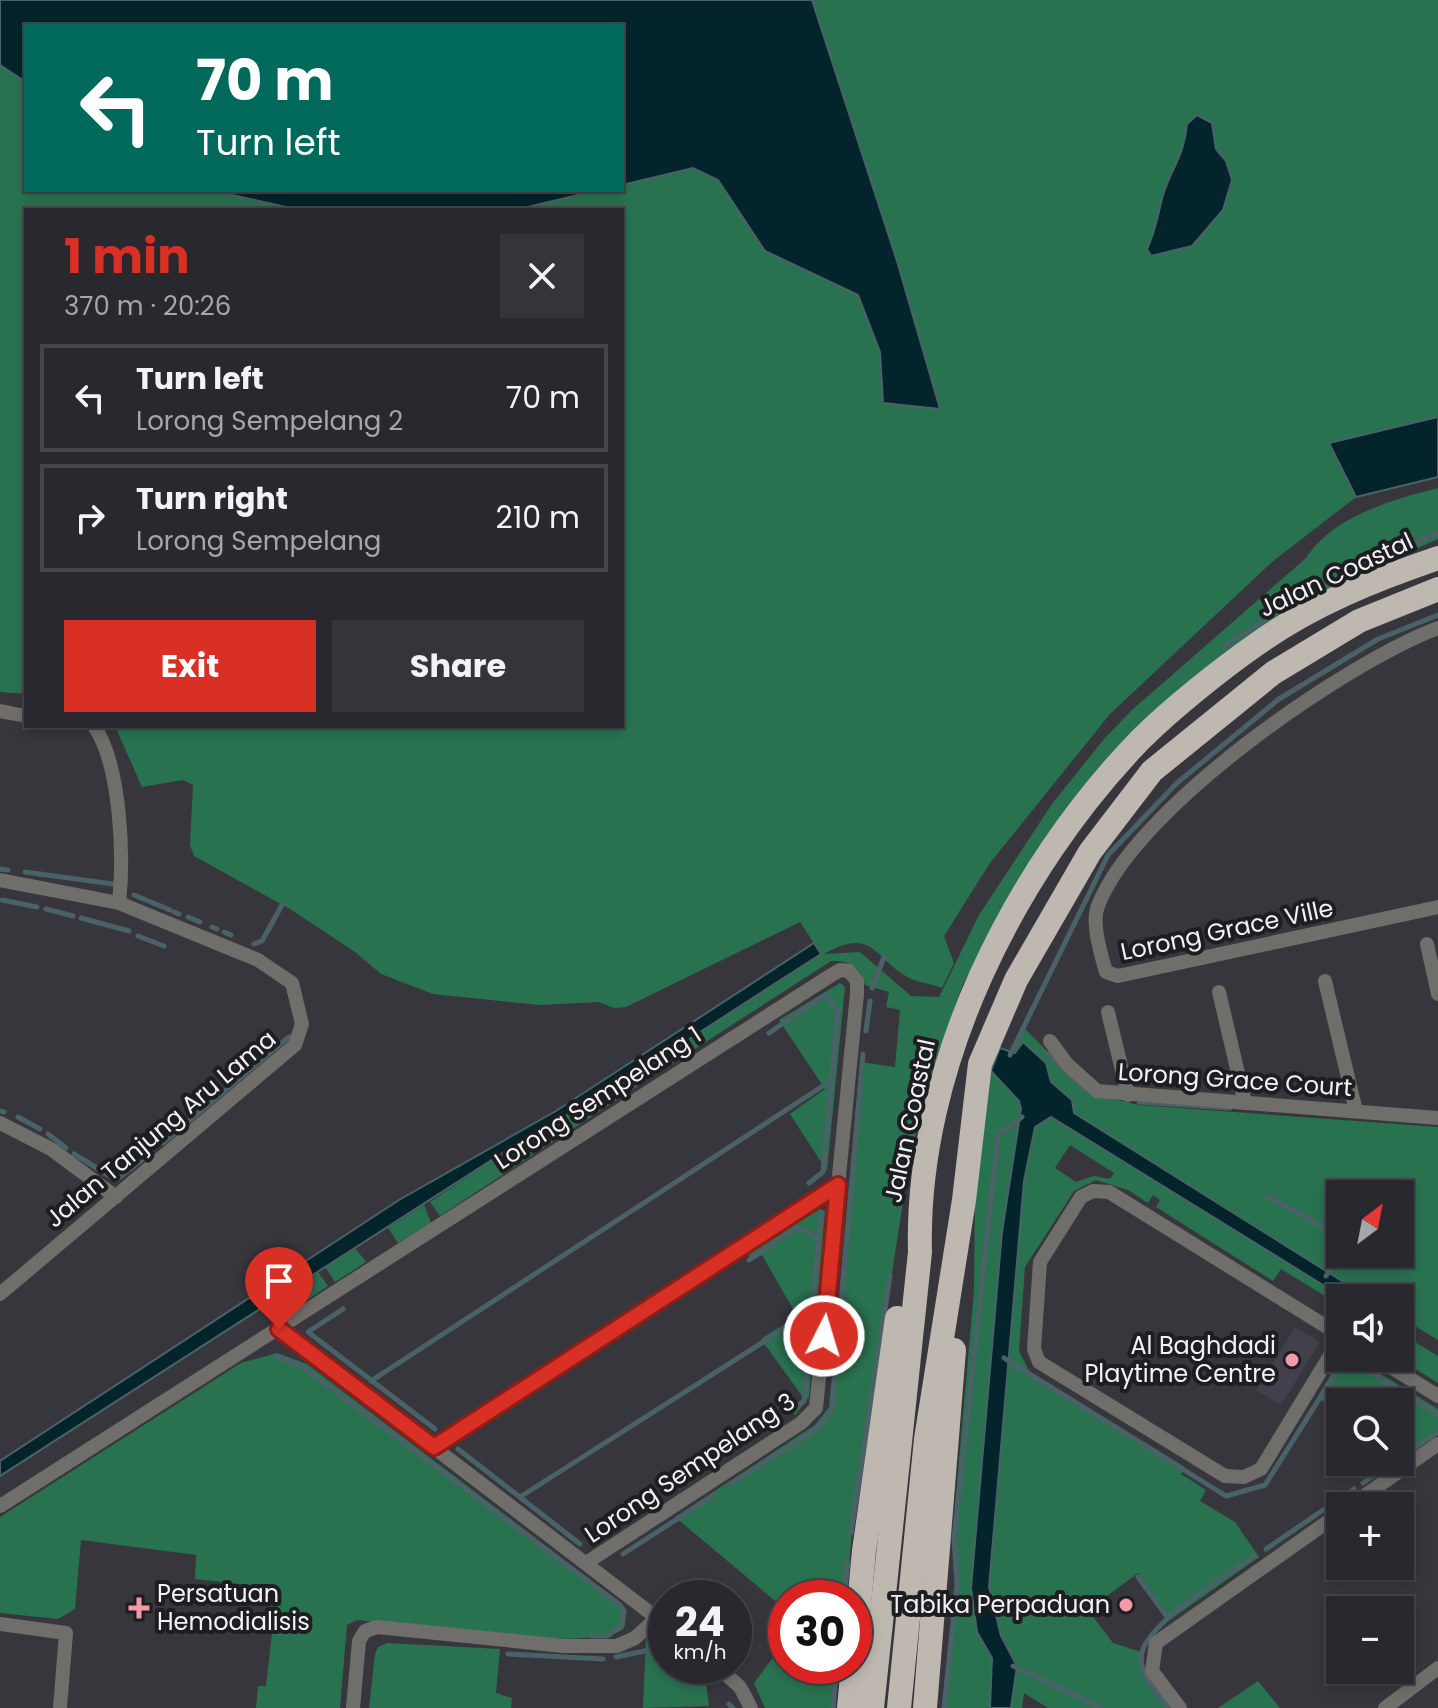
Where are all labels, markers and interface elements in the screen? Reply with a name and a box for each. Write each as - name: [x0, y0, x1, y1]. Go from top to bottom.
- text: 70 m: [196, 41, 334, 120]
- icon: left: [64, 56, 168, 160]
- text: Turn left: [196, 117, 341, 168]
- text: 1 min: [64, 223, 190, 290]
- button: close: [500, 234, 584, 318]
- text: 370 m · 20:26: [64, 288, 231, 324]
- text: Turn left: [136, 357, 264, 400]
- icon: left: [68, 376, 112, 420]
- text: 70 m: [506, 376, 580, 419]
- text: Lorong Sempelang 2: [136, 403, 403, 439]
- text: Turn right: [136, 477, 288, 520]
- icon: right: [68, 496, 112, 540]
- text: 210 m: [495, 496, 580, 539]
- text: Lorong Sempelang: [136, 523, 381, 559]
- street label: Jalan Coastal: [1253, 524, 1418, 625]
- button: Exit: [64, 620, 316, 712]
- button: Share: [332, 620, 584, 712]
- street label: Lorong Grace Ville: [1118, 891, 1336, 968]
- street label: Lorong Sempelang 1: [488, 1018, 708, 1177]
- street label: Jalan Tanjung Aru Lama: [39, 1022, 283, 1235]
- street label: Jalan Coastal: [876, 1036, 943, 1206]
- street label: Lorong Grace Court: [1117, 1055, 1353, 1104]
- north arrow: [1326, 1180, 1414, 1268]
- map controls: [1326, 1180, 1414, 1684]
- pin: [245, 1247, 313, 1329]
- icon: arrive: [257, 1259, 301, 1303]
- button: sound: [1326, 1284, 1414, 1372]
- position arrow: [782, 1294, 866, 1378]
- place label: Al Baghdadi Playtime Centre: [1084, 1329, 1276, 1390]
- marker: Al Baghdadi Playtime Centre: [1283, 1351, 1301, 1369]
- street label: Lorong Sempelang 3: [578, 1385, 801, 1550]
- button: search: [1326, 1388, 1414, 1476]
- button: +: [1326, 1492, 1414, 1580]
- place label: Persatuan Hemodialisis: [157, 1577, 310, 1638]
- speed limit sign: 30: [768, 1580, 872, 1684]
- place label: Tabika Perpaduan: [890, 1588, 1110, 1621]
- text: 24: [675, 1594, 725, 1650]
- marker: Tabika Perpaduan: [1117, 1596, 1135, 1614]
- button: −: [1326, 1596, 1414, 1684]
- marker: Persatuan Hemodialisis: [128, 1597, 150, 1619]
- text: km/h: [673, 1638, 727, 1666]

